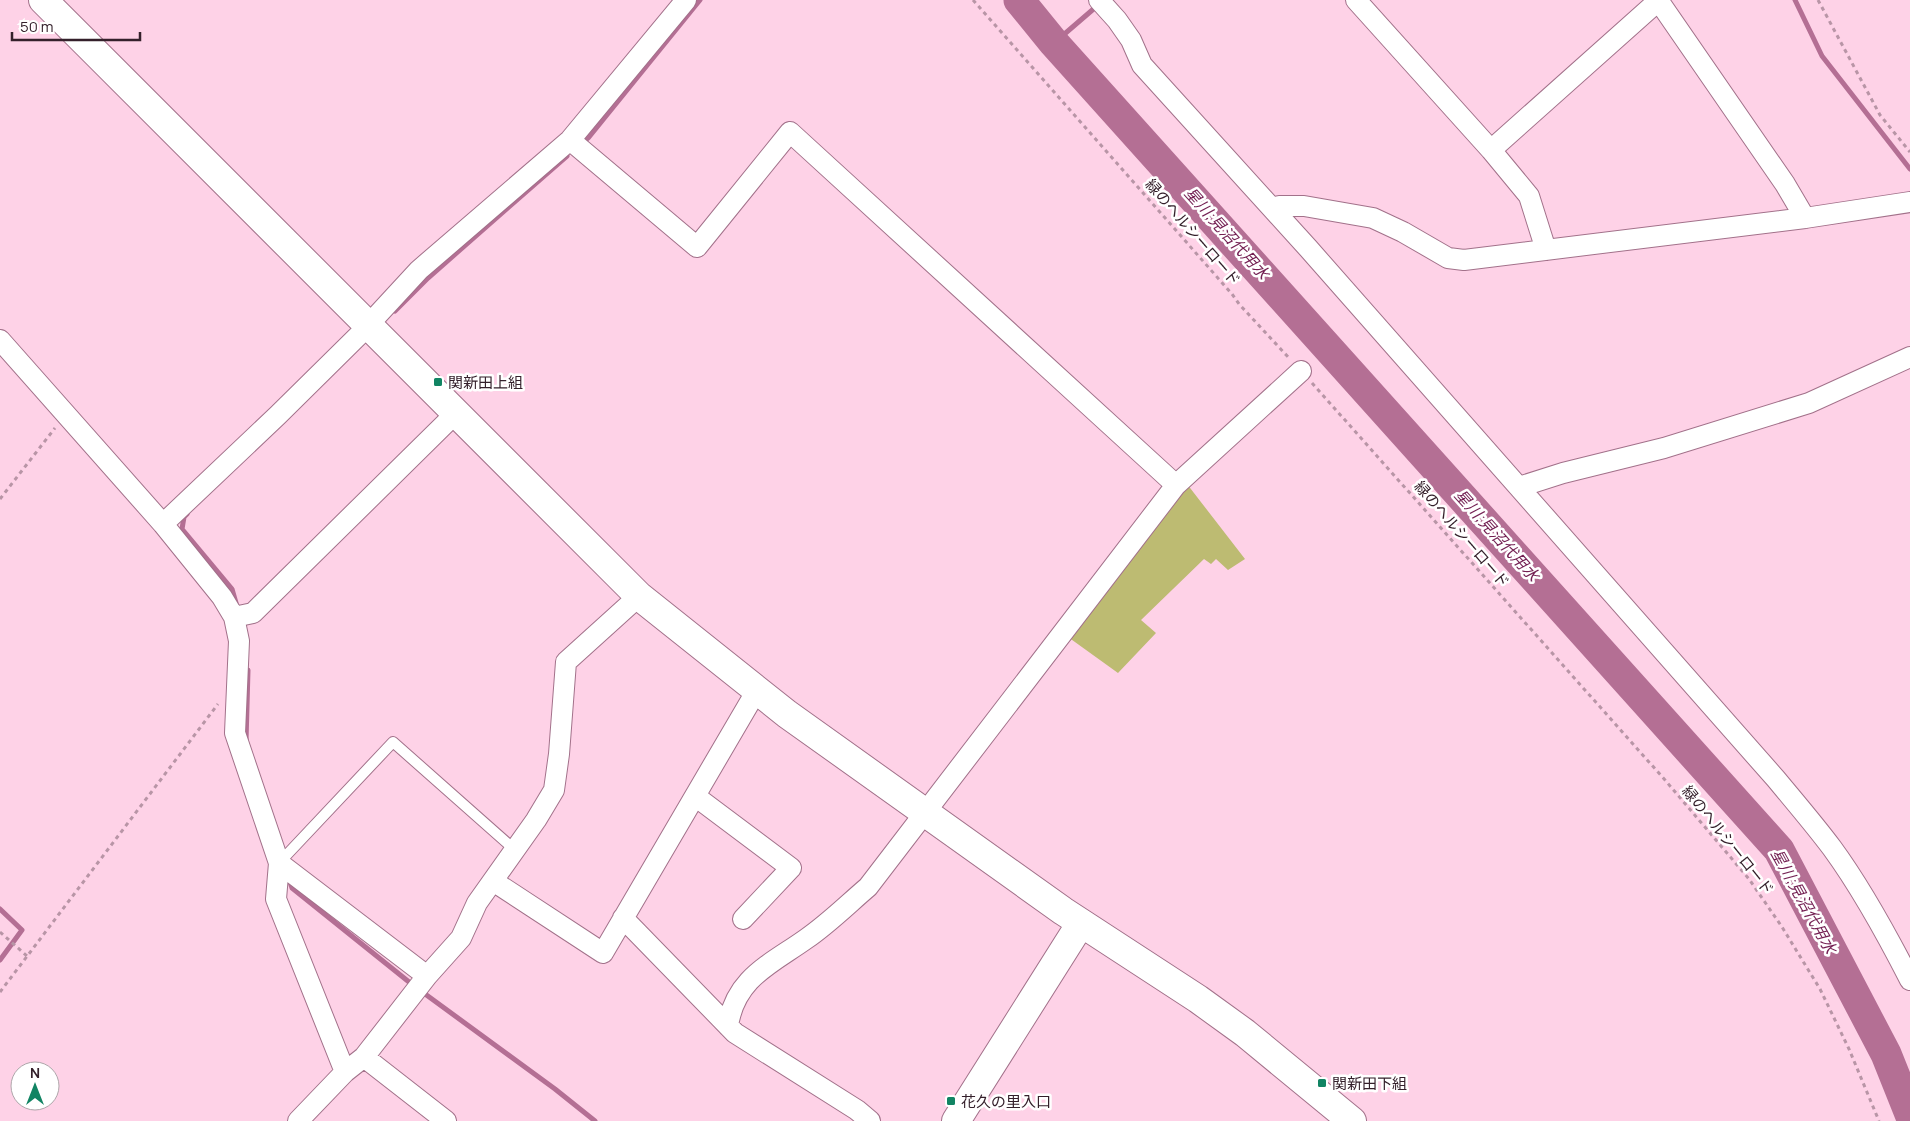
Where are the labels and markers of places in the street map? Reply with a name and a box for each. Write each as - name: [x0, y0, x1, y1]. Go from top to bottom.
- place label: 関新田上組: [448, 372, 523, 393]
- marker: 関新田上組: [432, 376, 444, 388]
- place label: 関新田下組: [1332, 1073, 1407, 1094]
- marker: 関新田下組: [1316, 1077, 1328, 1089]
- place label: 花久の里入口: [961, 1091, 1051, 1112]
- marker: 花久の里入口: [945, 1095, 957, 1107]

